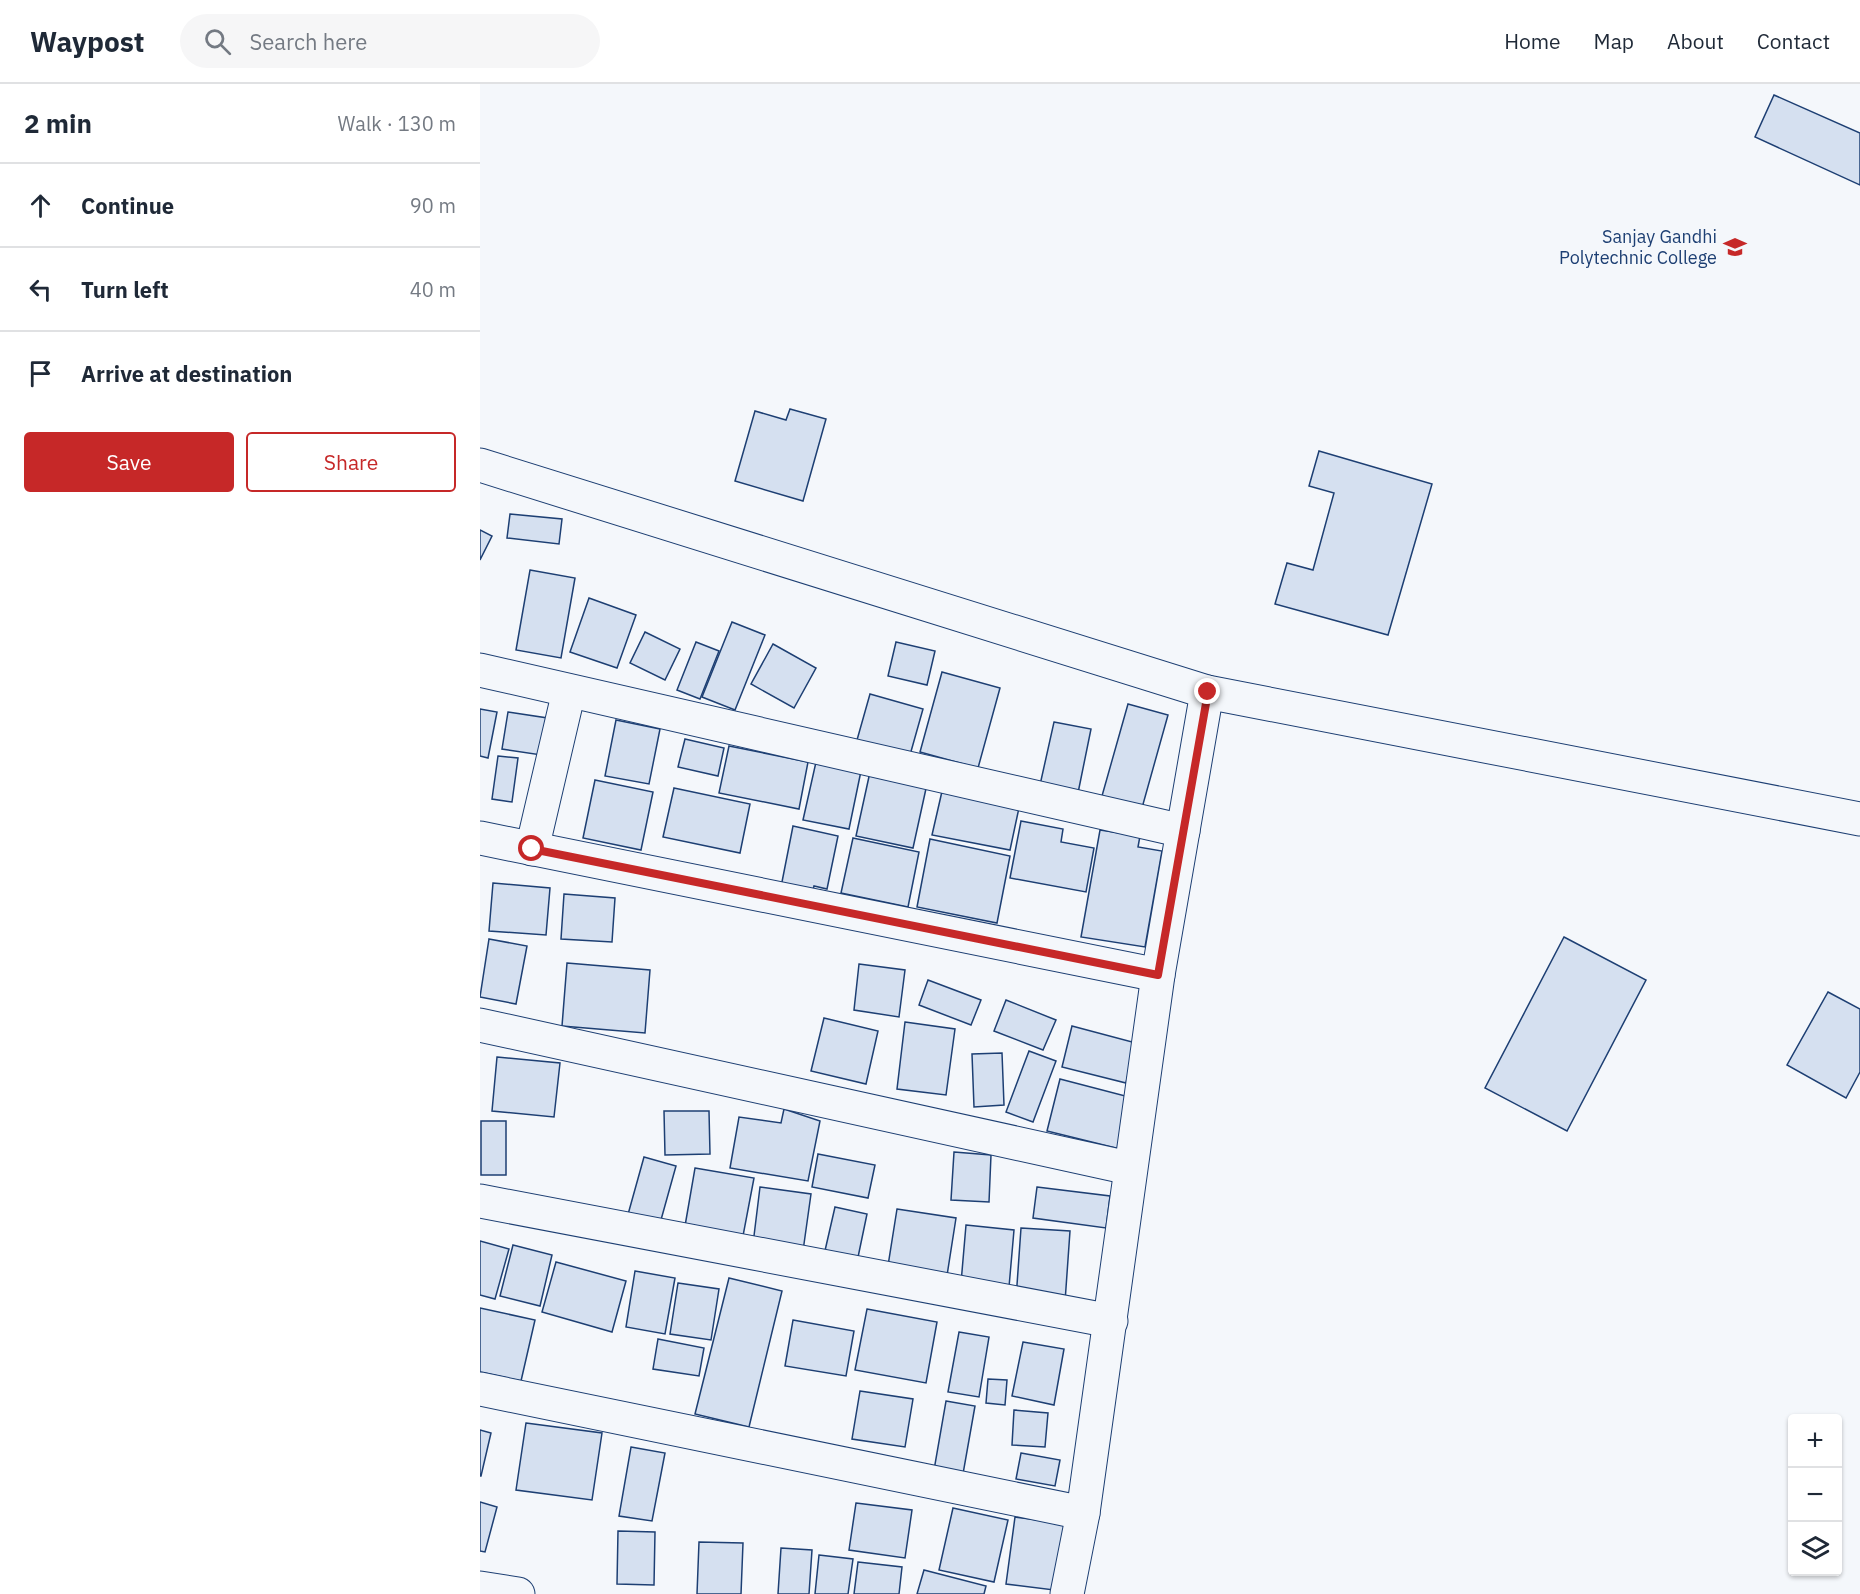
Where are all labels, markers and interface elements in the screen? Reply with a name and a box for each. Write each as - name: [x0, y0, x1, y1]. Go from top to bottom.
- search box: [180, 14, 600, 68]
- text: Waypost: [30, 23, 144, 60]
- icon: search: [201, 25, 234, 58]
- text: Search here: [249, 27, 367, 56]
- text: Home: [1504, 27, 1561, 55]
- text: Map: [1594, 27, 1634, 55]
- text: About: [1667, 27, 1724, 55]
- text: Contact: [1757, 27, 1830, 55]
- text: 2 min: [24, 106, 92, 140]
- text: Walk · 130 m: [338, 110, 456, 137]
- icon: ahead: [24, 189, 57, 222]
- text: Continue: [81, 191, 174, 220]
- text: 90 m: [410, 192, 456, 219]
- place label: Sanjay Gandhi Polytechnic College: [1559, 225, 1717, 269]
- school or university icon: Sanjay Gandhi Polytechnic College: [1722, 234, 1748, 260]
- icon: left: [24, 273, 57, 306]
- text: Turn left: [81, 275, 169, 304]
- text: 40 m: [410, 276, 456, 303]
- icon: arrive: [24, 357, 57, 390]
- text: Arrive at destination: [81, 359, 292, 388]
- button: Save: [24, 432, 234, 492]
- button: Share: [246, 432, 456, 492]
- route end: [1194, 678, 1220, 704]
- route start: [518, 835, 544, 861]
- map controls: [1788, 1414, 1842, 1576]
- button: +: [1788, 1414, 1842, 1468]
- button: −: [1788, 1468, 1842, 1522]
- button: layers: [1788, 1522, 1842, 1576]

